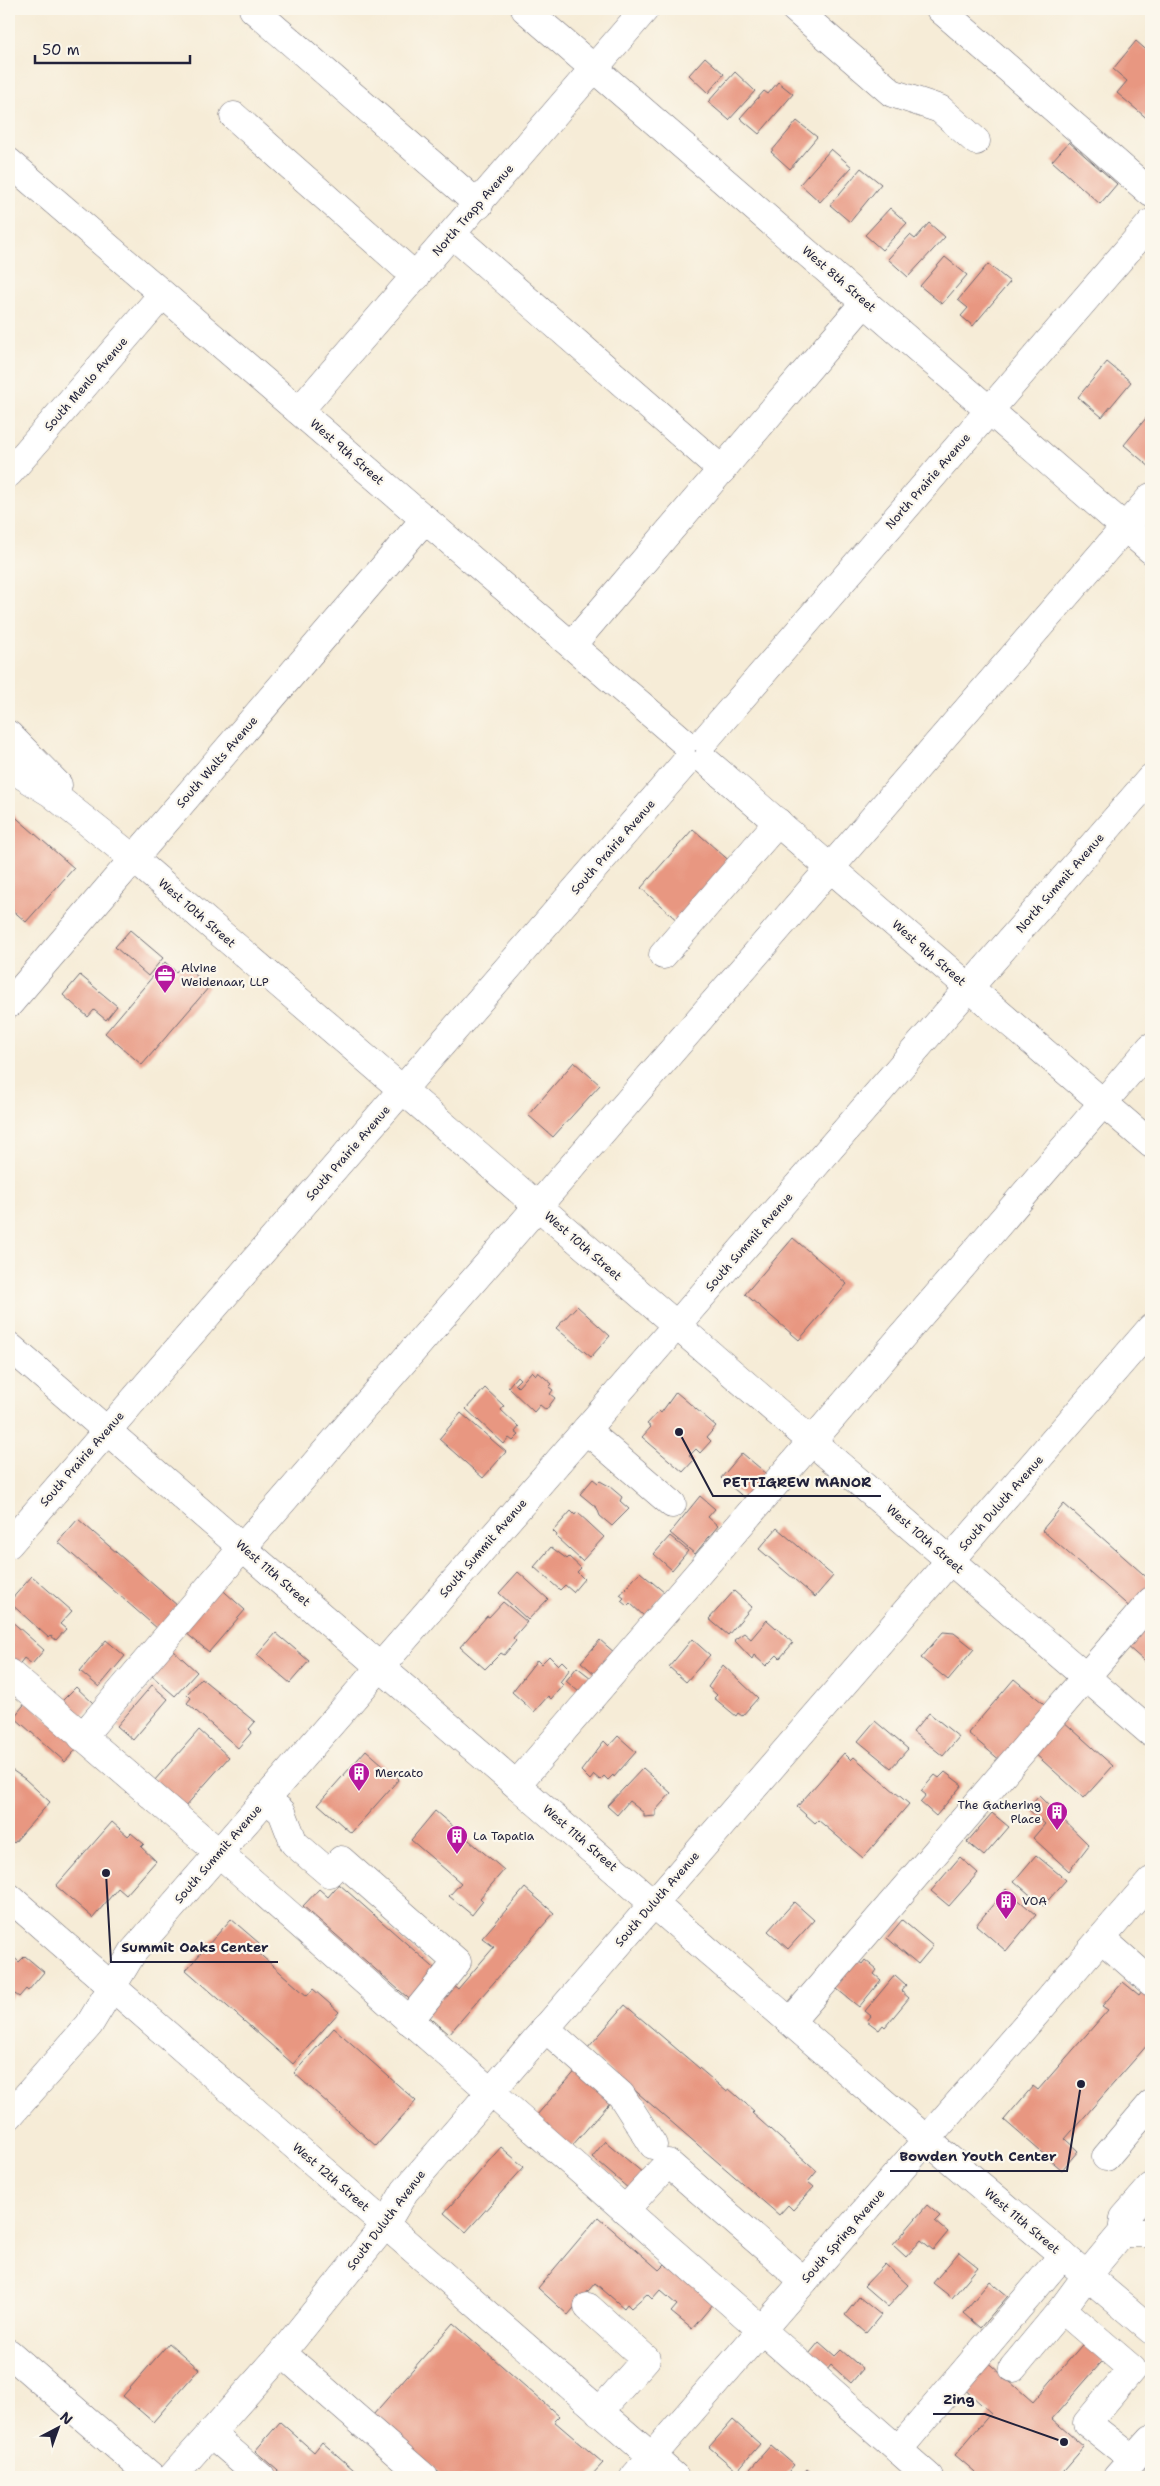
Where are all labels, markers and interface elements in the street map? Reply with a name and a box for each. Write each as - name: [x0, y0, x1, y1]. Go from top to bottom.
- scale bar: [35, 32, 190, 64]
- text: 50 m: [42, 40, 80, 60]
- street label: North Trapp Avenue: [429, 161, 517, 259]
- street label: West 8th Street: [799, 243, 879, 315]
- street label: South Menlo Avenue: [41, 333, 131, 434]
- street label: West 9th Street: [307, 415, 387, 489]
- street label: North Prairie Avenue: [882, 430, 974, 532]
- street label: South Walts Avenue: [173, 713, 261, 811]
- street label: South Prairie Avenue: [567, 796, 659, 898]
- street label: North Summit Avenue: [1012, 830, 1108, 936]
- street label: West 10th Street: [155, 875, 239, 951]
- street label: West 9th Street: [889, 916, 969, 990]
- place label: Alvine Weidenaar, LLP: [181, 960, 269, 990]
- office icon: Alvine Weidenaar, LLP: [153, 963, 177, 994]
- street label: South Prairie Avenue: [302, 1102, 394, 1204]
- street label: South Summit Avenue: [702, 1189, 797, 1295]
- street label: West 10th Street: [541, 1208, 625, 1284]
- street label: South Prairie Avenue: [36, 1408, 128, 1510]
- street label: South Duluth Avenue: [955, 1452, 1047, 1554]
- callout: PETTIGREW MANOR: [713, 1467, 881, 1496]
- text: PETTIGREW MANOR: [723, 1473, 872, 1491]
- street label: South Summit Avenue: [436, 1495, 531, 1601]
- street label: West 10th Street: [883, 1501, 967, 1577]
- street label: West 11th Street: [232, 1536, 314, 1610]
- building icon: Mercato: [347, 1761, 371, 1792]
- place label: Mercato: [375, 1765, 423, 1781]
- place label: The Gathering Place: [957, 1797, 1041, 1827]
- building icon: The Gathering Place: [1045, 1800, 1069, 1831]
- street label: South Summit Avenue: [171, 1801, 266, 1907]
- street label: West 11th Street: [539, 1801, 621, 1875]
- building icon: La Tapatia: [445, 1824, 469, 1855]
- place label: La Tapatia: [473, 1828, 535, 1844]
- street label: South Duluth Avenue: [611, 1848, 703, 1950]
- building icon: VOA: [994, 1889, 1018, 1920]
- place label: VOA: [1022, 1893, 1047, 1909]
- callout: Summit Oaks Center: [111, 1933, 278, 1962]
- text: Summit Oaks Center: [121, 1938, 269, 1956]
- street label: West 12th Street: [289, 2139, 373, 2215]
- callout: Bowden Youth Center: [890, 2142, 1067, 2171]
- text: Bowden Youth Center: [899, 2147, 1057, 2165]
- street label: South Duluth Avenue: [343, 2167, 429, 2273]
- street label: South Spring Avenue: [798, 2185, 888, 2286]
- street label: West 11th Street: [981, 2185, 1063, 2257]
- callout: Zing: [933, 2385, 985, 2414]
- text: Zing: [943, 2390, 975, 2408]
- north arrow: [32, 2404, 82, 2454]
- text: N: [56, 2408, 77, 2429]

